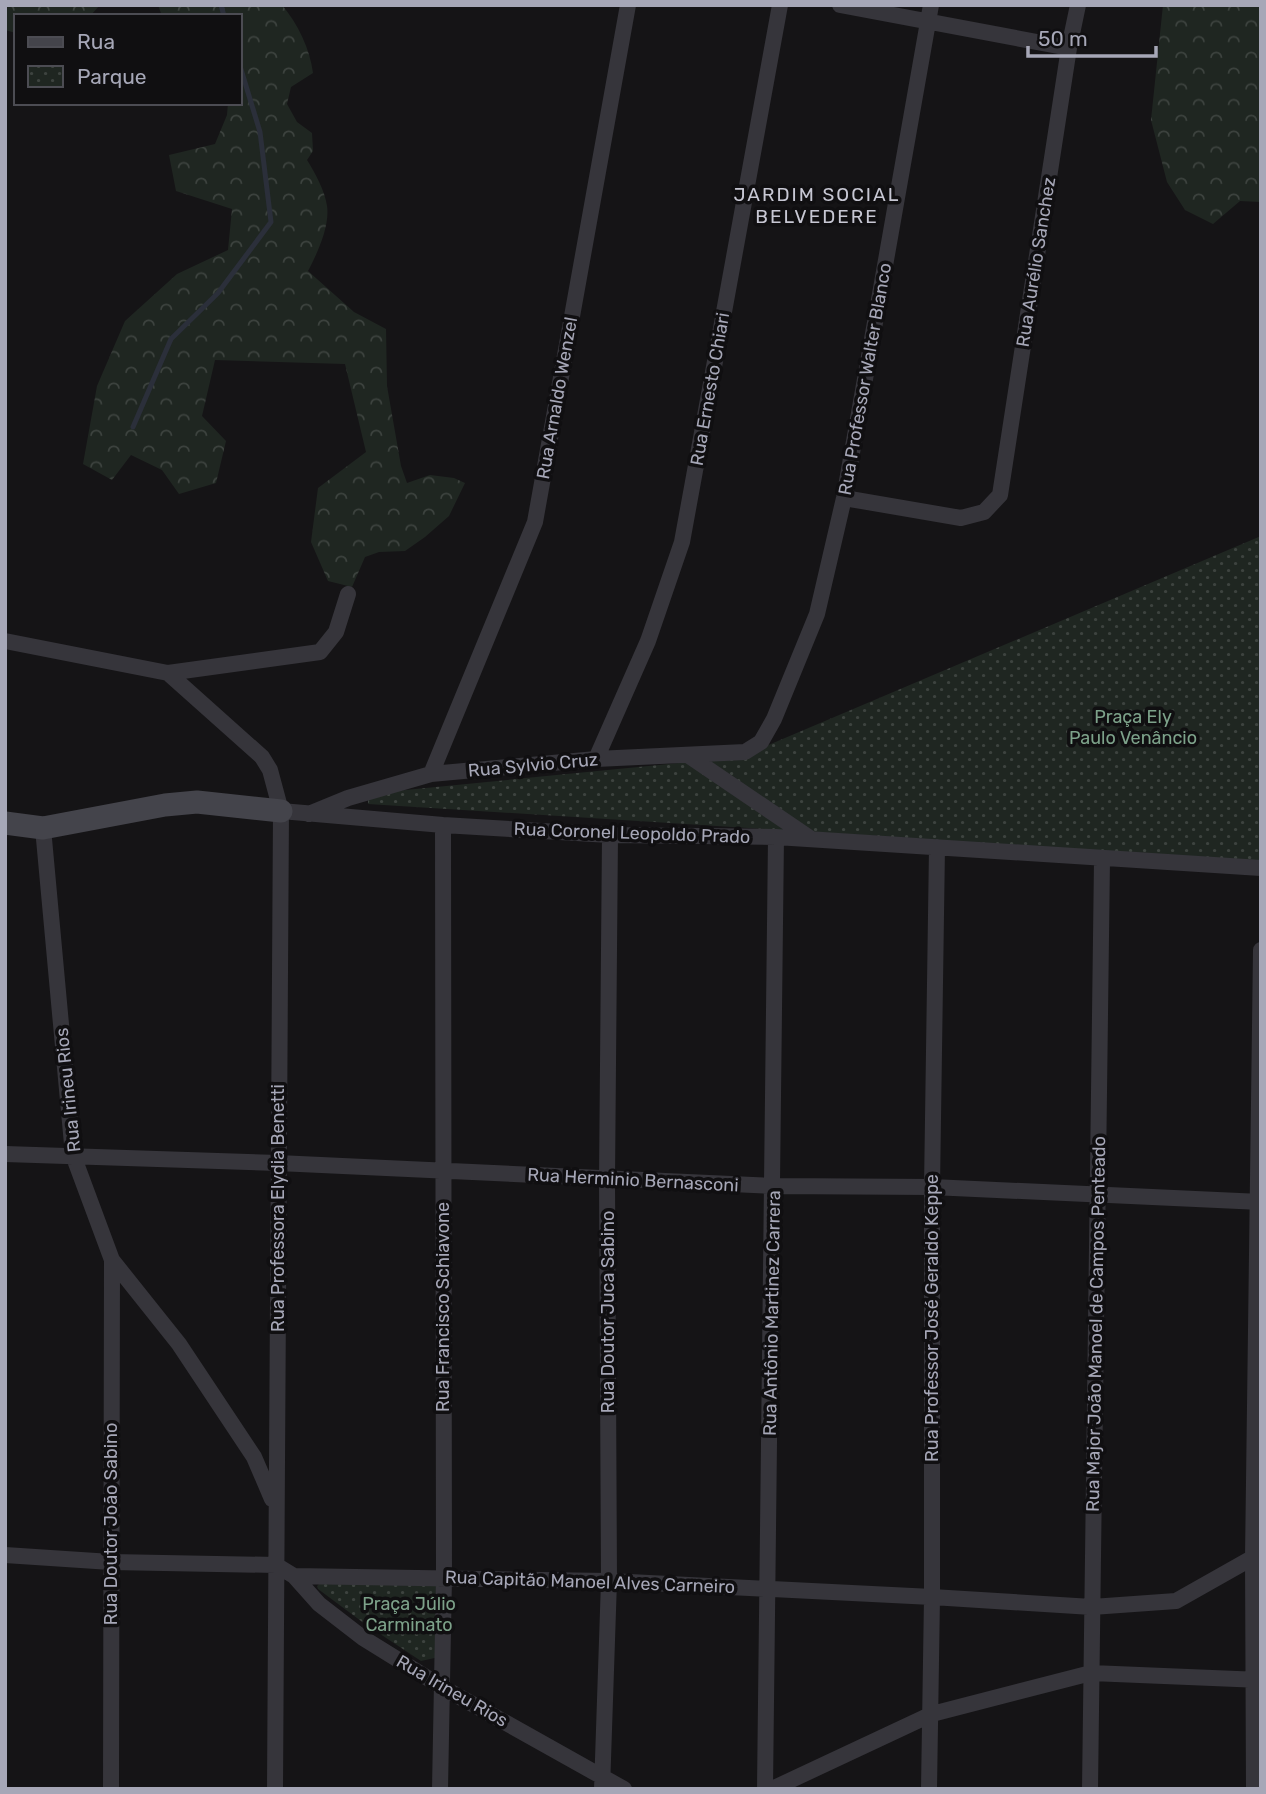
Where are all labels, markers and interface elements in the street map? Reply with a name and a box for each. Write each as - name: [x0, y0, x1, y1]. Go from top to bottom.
- legend: [14, 14, 242, 105]
- scale bar: [1028, 14, 1156, 58]
- text: 50 m: [1038, 26, 1088, 51]
- text: Rua: [77, 29, 115, 54]
- text: Parque: [77, 64, 147, 89]
- street label: Rua Aurélio Sanchez: [1012, 176, 1060, 348]
- district label: JARDIM SOCIAL BELVEDERE: [734, 183, 900, 228]
- street label: Rua Professor Walter Blanco: [834, 261, 896, 497]
- street label: Rua Ernesto Chiari: [686, 311, 734, 467]
- street label: Rua Arnaldo Wenzel: [532, 315, 582, 481]
- park label: Praça Ely Paulo Venâncio: [1069, 706, 1197, 749]
- street label: Rua Sylvio Cruz: [467, 748, 599, 782]
- street label: Rua Coronel Leopoldo Prado: [513, 818, 751, 848]
- street label: Rua Irineu Rios: [51, 1027, 85, 1153]
- street label: Rua Professora Elydia Benetti: [267, 1084, 289, 1332]
- street label: Rua Major João Manoel de Campos Penteado: [1082, 1136, 1110, 1512]
- street label: Rua Herminio Bernasconi: [527, 1163, 739, 1197]
- street label: Rua Professor José Geraldo Keppe: [921, 1174, 943, 1462]
- street label: Rua Antônio Martinez Carrera: [759, 1190, 785, 1436]
- street label: Rua Francisco Schiavone: [432, 1202, 454, 1412]
- street label: Rua Doutor Juca Sabino: [597, 1211, 619, 1413]
- street label: Rua Doutor João Sabino: [100, 1423, 122, 1625]
- street label: Rua Capitão Manoel Alves Carneiro: [445, 1566, 735, 1598]
- park label: Praça Júlio Carminato: [362, 1593, 456, 1636]
- street label: Rua Irineu Rios: [392, 1650, 512, 1732]

